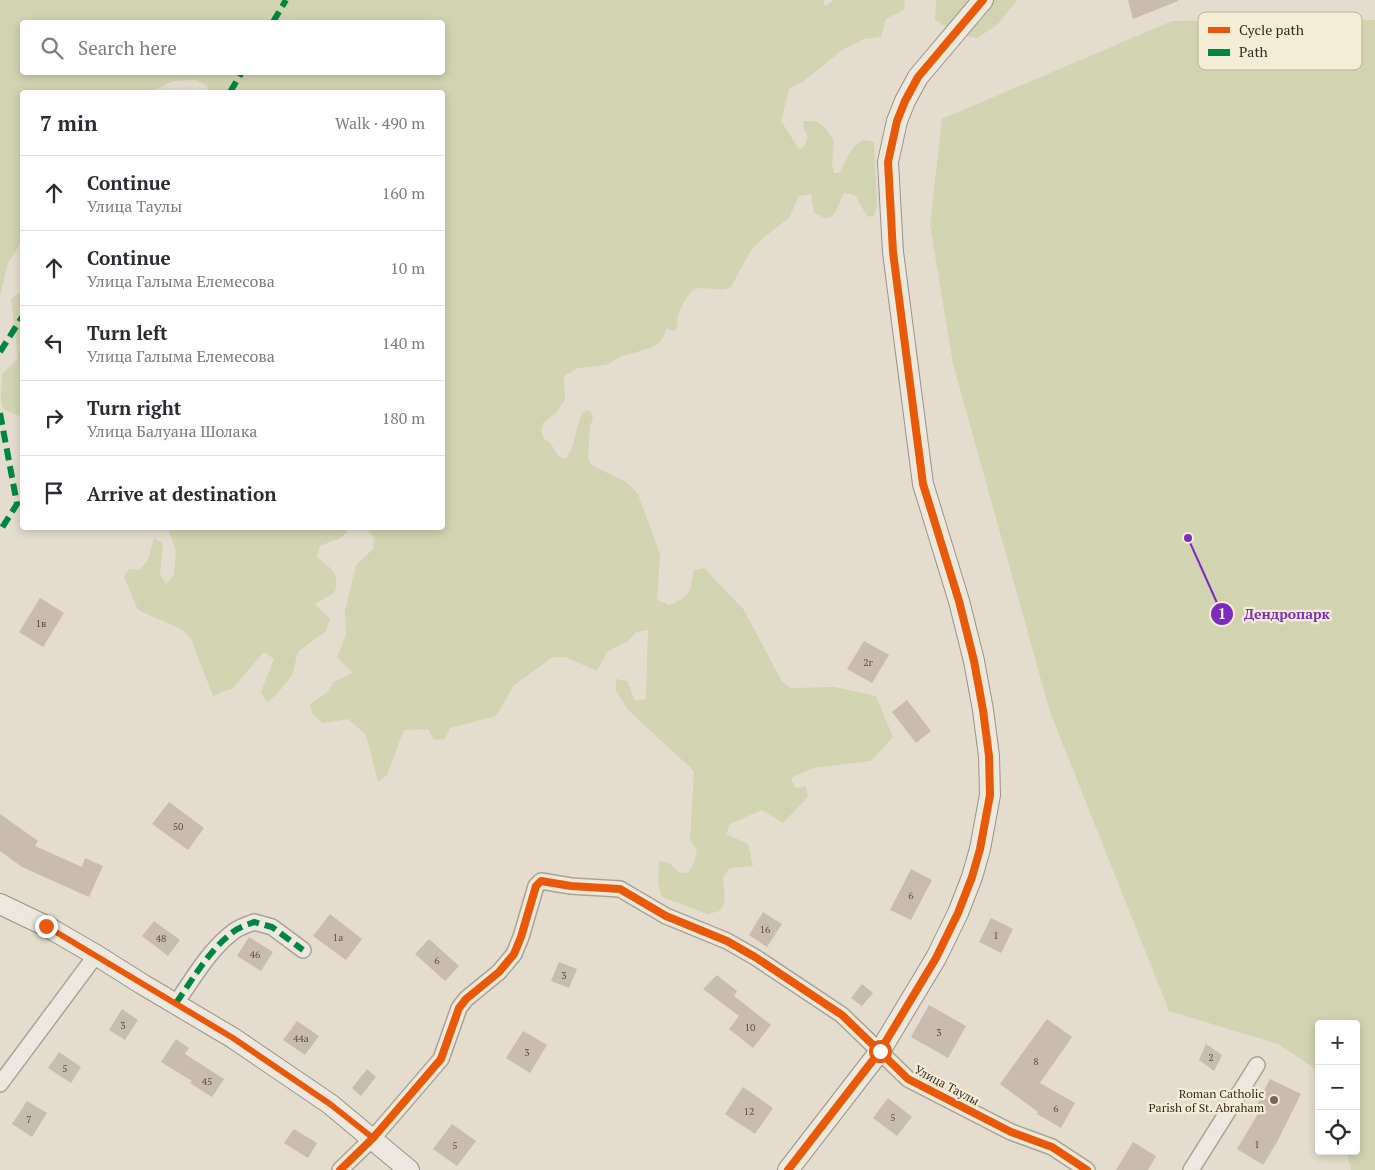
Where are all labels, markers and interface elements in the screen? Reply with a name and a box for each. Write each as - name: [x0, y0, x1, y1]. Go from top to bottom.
- legend: [1198, 12, 1362, 70]
- search box: [20, 20, 445, 75]
- text: Cycle path: [1239, 20, 1304, 39]
- icon: search: [38, 34, 66, 62]
- text: Search here: [78, 35, 177, 60]
- text: Path: [1239, 42, 1268, 61]
- text: 7 min: [40, 109, 97, 137]
- text: Walk · 490 m: [335, 112, 425, 134]
- text: Continue: [87, 170, 171, 195]
- icon: ahead: [40, 179, 68, 207]
- text: 160 m: [382, 182, 425, 204]
- text: Улица Таулы: [87, 195, 182, 217]
- text: Continue: [87, 245, 171, 270]
- icon: ahead: [40, 254, 68, 282]
- text: 10 m: [390, 257, 425, 279]
- text: Улица Галыма Елемесова: [87, 270, 275, 292]
- text: Turn left: [87, 320, 168, 345]
- icon: left: [40, 329, 68, 357]
- text: 140 m: [382, 332, 425, 354]
- text: Улица Галыма Елемесова: [87, 345, 275, 367]
- text: Turn right: [87, 395, 181, 420]
- icon: right: [40, 404, 68, 432]
- text: 180 m: [382, 407, 425, 429]
- text: Улица Балуана Шолака: [87, 420, 257, 442]
- icon: arrive: [40, 479, 68, 507]
- text: Arrive at destination: [87, 481, 276, 506]
- callout: Дендропарк: [1209, 600, 1340, 629]
- text: 1: [1218, 603, 1226, 623]
- text: Дендропарк: [1244, 604, 1331, 623]
- house number: 1в: [36, 617, 46, 630]
- house number: 2г: [863, 656, 874, 669]
- house number: 50: [173, 820, 183, 833]
- house number: 6: [908, 889, 914, 902]
- route end: [35, 915, 58, 938]
- house number: 16: [760, 923, 771, 936]
- house number: 1: [993, 929, 999, 942]
- house number: 1а: [333, 931, 343, 944]
- house number: 48: [156, 932, 166, 945]
- house number: 46: [250, 948, 261, 961]
- house number: 6: [434, 954, 440, 967]
- house number: 3: [561, 969, 567, 982]
- house number: 3: [120, 1019, 126, 1032]
- map controls: [1315, 1020, 1360, 1155]
- button: +: [1315, 1020, 1360, 1065]
- house number: 10: [745, 1021, 755, 1034]
- house number: 3: [936, 1026, 942, 1039]
- house number: 44а: [293, 1032, 309, 1045]
- route start: [869, 1040, 892, 1063]
- house number: 3: [524, 1046, 530, 1059]
- house number: 2: [1208, 1051, 1214, 1064]
- house number: 8: [1033, 1055, 1039, 1068]
- house number: 5: [62, 1062, 68, 1075]
- street label: Улица Таулы: [912, 1062, 982, 1108]
- button: −: [1315, 1065, 1360, 1110]
- house number: 45: [202, 1075, 212, 1088]
- place label: Roman Catholic Parish of St. Abraham: [1148, 1086, 1265, 1115]
- marker: Roman Catholic Parish of St. Abraham: [1268, 1094, 1280, 1106]
- house number: 6: [1053, 1102, 1059, 1115]
- house number: 12: [744, 1105, 754, 1118]
- button: locate: [1315, 1110, 1360, 1155]
- house number: 5: [890, 1111, 896, 1124]
- house number: 7: [26, 1113, 32, 1126]
- house number: 1: [1254, 1138, 1260, 1151]
- house number: 5: [452, 1139, 458, 1152]

